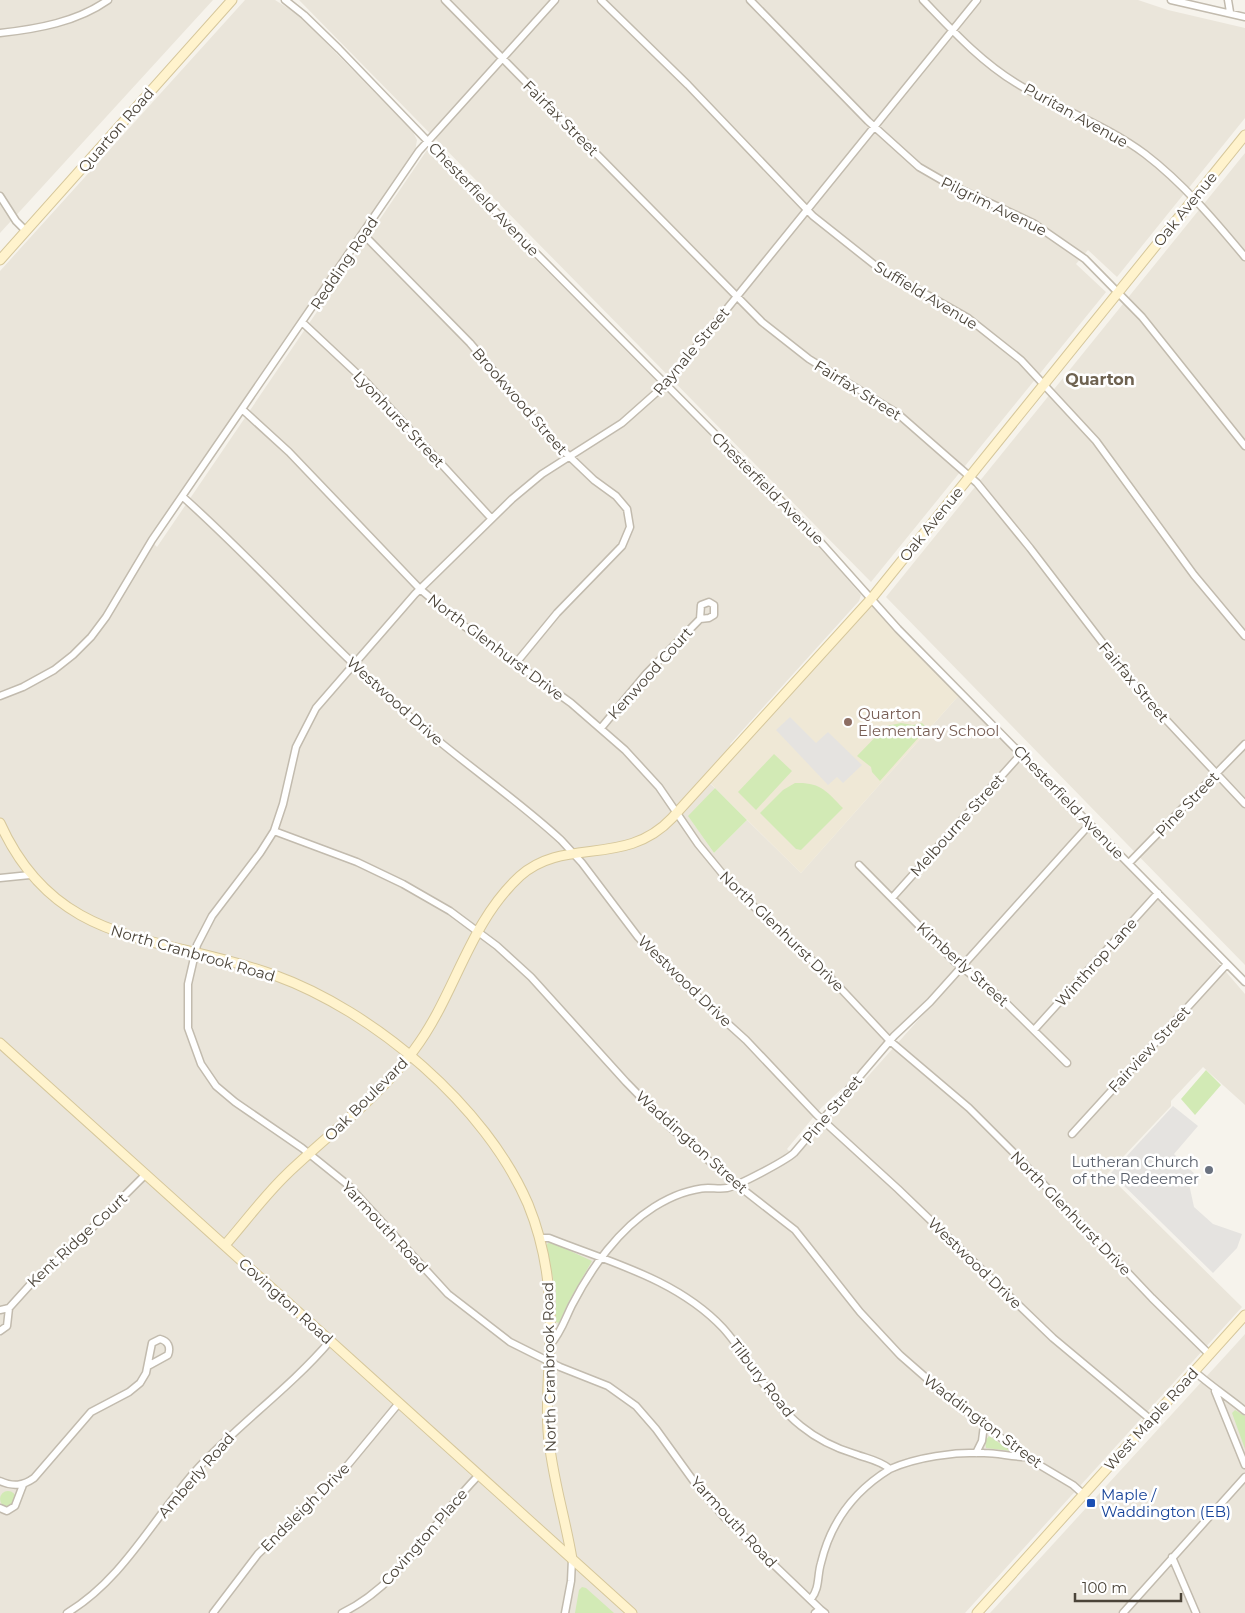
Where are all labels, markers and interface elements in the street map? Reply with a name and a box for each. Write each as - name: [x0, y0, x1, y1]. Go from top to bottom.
- street label: Fairfax Street: [519, 76, 603, 160]
- street label: Puritan Avenue: [1021, 79, 1131, 151]
- street label: Quarton Road: [74, 84, 158, 176]
- street label: Chesterfield Avenue: [425, 138, 543, 260]
- street label: Oak Avenue: [1149, 168, 1221, 250]
- street label: Pilgrim Avenue: [938, 172, 1050, 240]
- street label: Redding Road: [306, 213, 382, 313]
- street label: Suffield Avenue: [871, 257, 981, 333]
- street label: Raynale Street: [649, 303, 733, 399]
- street label: Brookwood Street: [468, 344, 572, 458]
- street label: Fairfax Street: [811, 356, 905, 424]
- street label: Lyonhurst Street: [349, 367, 449, 471]
- district label: Quarton: [1065, 370, 1135, 389]
- street label: Chesterfield Avenue: [708, 428, 828, 548]
- street label: Oak Avenue: [895, 483, 967, 565]
- street label: North Glenhurst Drive: [424, 590, 568, 704]
- street label: Kenwood Court: [604, 623, 696, 723]
- street label: Fairfax Street: [1095, 638, 1173, 726]
- street label: Westwood Drive: [343, 653, 447, 749]
- place label: Quarton Elementary School: [858, 704, 999, 740]
- marker: Quarton Elementary School: [842, 716, 854, 728]
- street label: Chesterfield Avenue: [1010, 741, 1128, 863]
- street label: Pine Street: [1151, 767, 1223, 841]
- street label: Melbourne Street: [906, 770, 1008, 880]
- street label: North Glenhurst Drive: [716, 867, 848, 995]
- street label: Winthrop Lane: [1051, 914, 1141, 1010]
- street label: Kimberly Street: [913, 918, 1013, 1010]
- street label: North Cranbrook Road: [109, 920, 277, 986]
- street label: Westwood Drive: [634, 931, 736, 1031]
- street label: Fairview Street: [1104, 1002, 1194, 1096]
- street label: Oak Boulevard: [320, 1053, 412, 1145]
- street label: Pine Street: [798, 1071, 866, 1147]
- street label: Waddington Street: [632, 1087, 752, 1197]
- street label: North Glenhurst Drive: [1007, 1147, 1135, 1279]
- place label: Lutheran Church of the Redeemer: [1071, 1152, 1199, 1188]
- marker: Lutheran Church of the Redeemer: [1203, 1164, 1215, 1176]
- street label: Yarmouth Road: [338, 1177, 432, 1277]
- street label: Kent Ridge Court: [23, 1189, 131, 1291]
- street label: Westwood Drive: [924, 1213, 1026, 1313]
- street label: Covington Road: [235, 1254, 337, 1348]
- street label: North Cranbrook Road: [538, 1282, 560, 1452]
- street label: Tilbury Road: [726, 1335, 798, 1421]
- street label: West Maple Road: [1100, 1364, 1202, 1474]
- street label: Waddington Street: [920, 1370, 1046, 1472]
- street label: Amberly Road: [154, 1428, 238, 1522]
- street label: Endsleigh Drive: [256, 1458, 354, 1556]
- street label: Yarmouth Road: [687, 1472, 781, 1572]
- street label: Covington Place: [377, 1485, 471, 1589]
- place label: Maple / Waddington (EB): [1101, 1485, 1231, 1521]
- marker: Maple / Waddington (EB): [1085, 1497, 1097, 1509]
- scale bar: [1075, 1570, 1181, 1602]
- text: 100 m: [1082, 1578, 1127, 1597]

